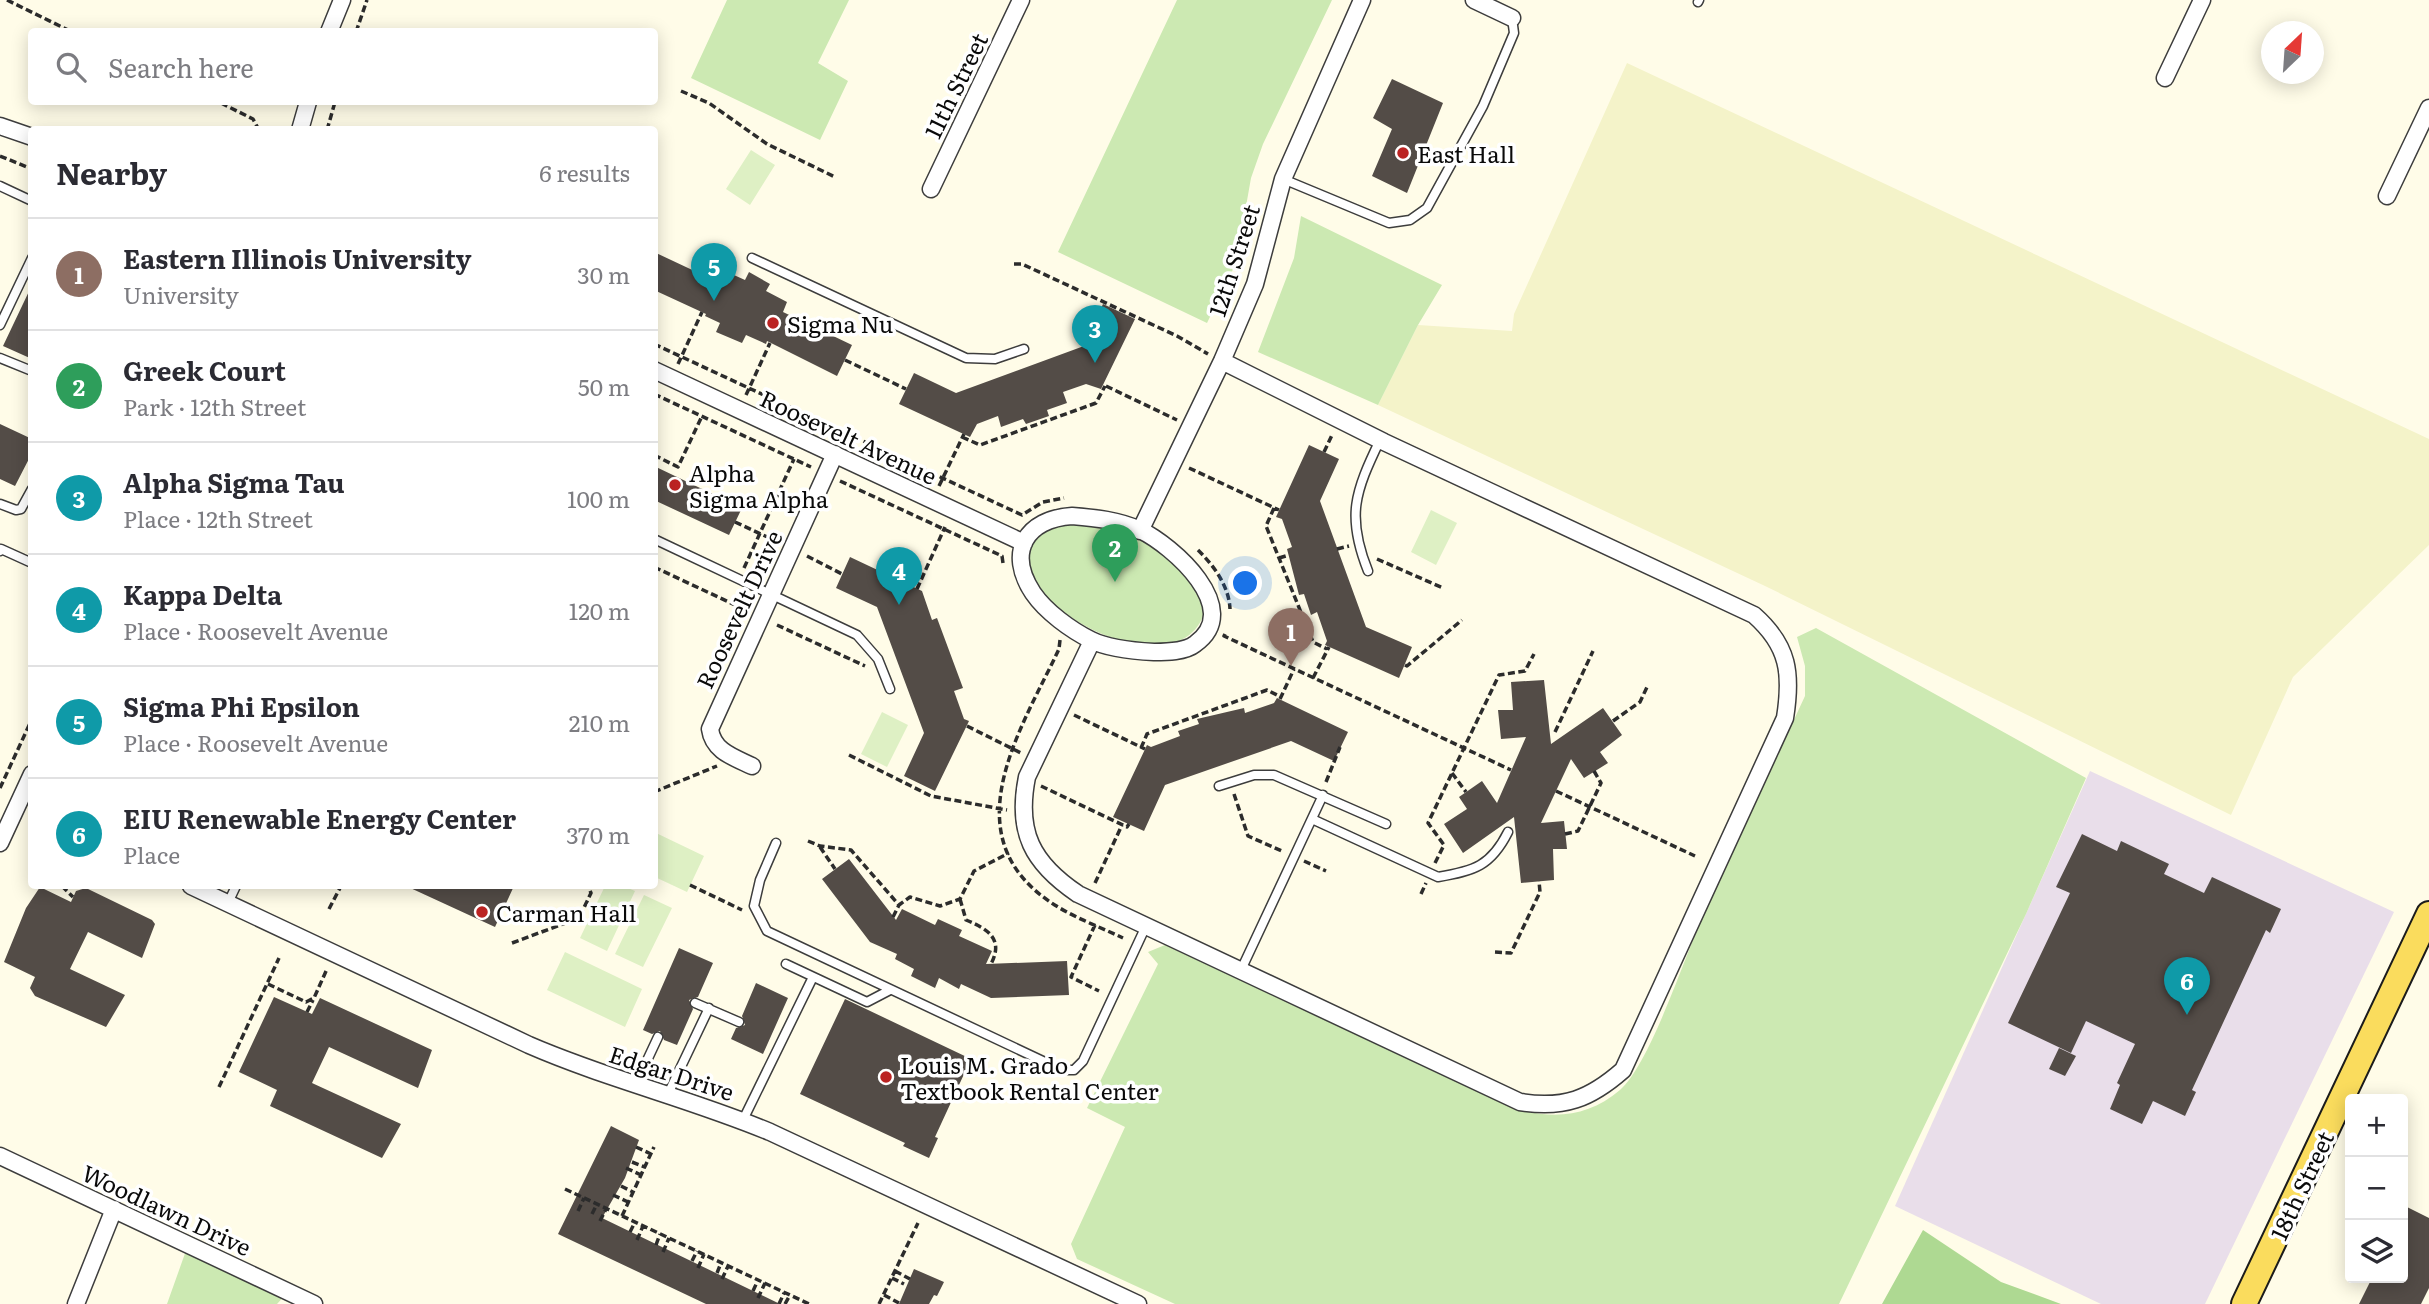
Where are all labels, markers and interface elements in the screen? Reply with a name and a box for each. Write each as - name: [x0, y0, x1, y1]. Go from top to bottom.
- north arrow: [2261, 21, 2324, 84]
- street label: 11th Street: [915, 26, 995, 144]
- search box: [28, 28, 658, 105]
- text: Search here: [108, 47, 254, 86]
- icon: search: [52, 48, 90, 86]
- place label: East Hall: [1417, 136, 1515, 170]
- marker: East Hall: [1395, 145, 1411, 161]
- text: Nearby: [56, 150, 167, 194]
- text: 6 results: [539, 155, 630, 189]
- street label: 12th Street: [1199, 199, 1267, 320]
- text: Eastern Illinois University: [123, 238, 472, 277]
- pin: 5: [691, 243, 737, 301]
- text: 1: [74, 257, 84, 291]
- text: 30 m: [577, 257, 630, 291]
- text: University: [123, 277, 239, 311]
- pin: 3: [1072, 305, 1118, 363]
- place label: Sigma Nu: [787, 306, 893, 340]
- marker: Sigma Nu: [765, 315, 781, 331]
- text: Greek Court: [123, 350, 286, 389]
- text: 2: [73, 369, 85, 403]
- text: 50 m: [578, 369, 630, 403]
- street label: Roosevelt Avenue: [755, 380, 943, 492]
- text: Park · 12th Street: [123, 389, 306, 423]
- place label: Alpha Sigma Alpha: [689, 455, 829, 515]
- text: Alpha Sigma Tau: [123, 462, 345, 501]
- marker: Alpha Sigma Alpha: [667, 477, 683, 493]
- text: 3: [73, 481, 85, 515]
- text: 100 m: [567, 481, 630, 515]
- text: Place · 12th Street: [123, 501, 313, 535]
- street label: Roosevelt Drive: [686, 524, 790, 694]
- pin: 2: [1092, 524, 1138, 582]
- pin: 4: [876, 547, 922, 605]
- your location: [1228, 566, 1262, 600]
- text: Kappa Delta: [123, 574, 282, 613]
- text: 4: [72, 593, 86, 627]
- text: 120 m: [569, 593, 630, 627]
- pin: 1: [1268, 608, 1314, 666]
- text: Place · Roosevelt Avenue: [123, 613, 388, 647]
- text: Sigma Phi Epsilon: [123, 686, 360, 725]
- text: 5: [73, 705, 85, 739]
- text: 210 m: [569, 705, 630, 739]
- text: Place · Roosevelt Avenue: [123, 725, 388, 759]
- text: EIU Renewable Energy Center: [123, 798, 516, 837]
- text: 6: [72, 817, 86, 851]
- text: 370 m: [566, 817, 630, 851]
- text: Place: [123, 837, 180, 871]
- place label: Carman Hall: [496, 895, 637, 929]
- marker: Carman Hall: [474, 904, 490, 920]
- pin: 6: [2164, 957, 2210, 1015]
- street label: Edgar Drive: [605, 1036, 739, 1108]
- place label: Louis M. Grado Textbook Rental Center: [900, 1047, 1159, 1107]
- marker: Louis M. Grado Textbook Rental Center: [878, 1069, 894, 1085]
- map controls: [2345, 1094, 2408, 1283]
- button: +: [2345, 1094, 2408, 1157]
- street label: 18th Street: [2261, 1124, 2341, 1245]
- street label: Woodlawn Drive: [77, 1155, 257, 1263]
- button: −: [2345, 1157, 2408, 1220]
- button: layers: [2345, 1220, 2408, 1283]

